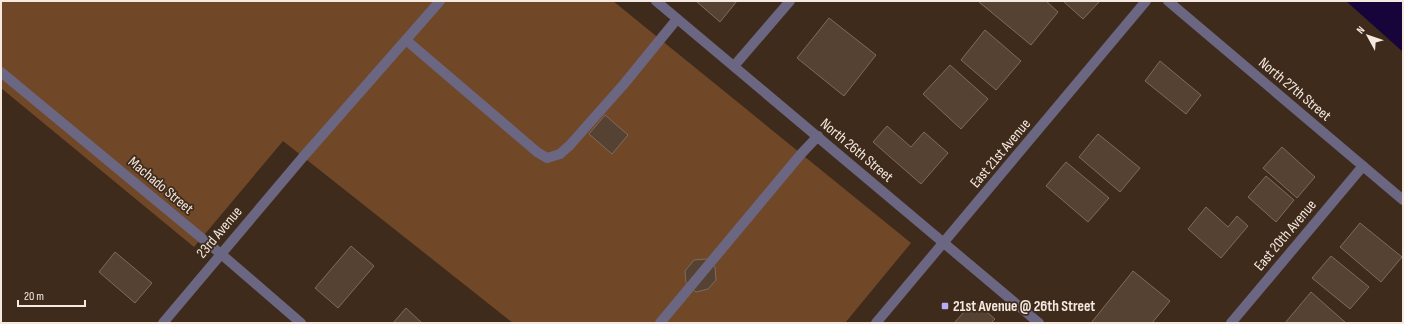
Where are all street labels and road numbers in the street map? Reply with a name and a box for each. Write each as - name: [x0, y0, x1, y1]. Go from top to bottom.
- street label: North 27th Street: [1254, 53, 1335, 126]
- street label: North 26th Street: [816, 114, 897, 187]
- street label: East 21st Avenue: [966, 115, 1035, 192]
- street label: Machado Street: [124, 153, 198, 218]
- street label: East 20th Avenue: [1250, 196, 1321, 275]
- street label: 23rd Avenue: [192, 203, 247, 262]

